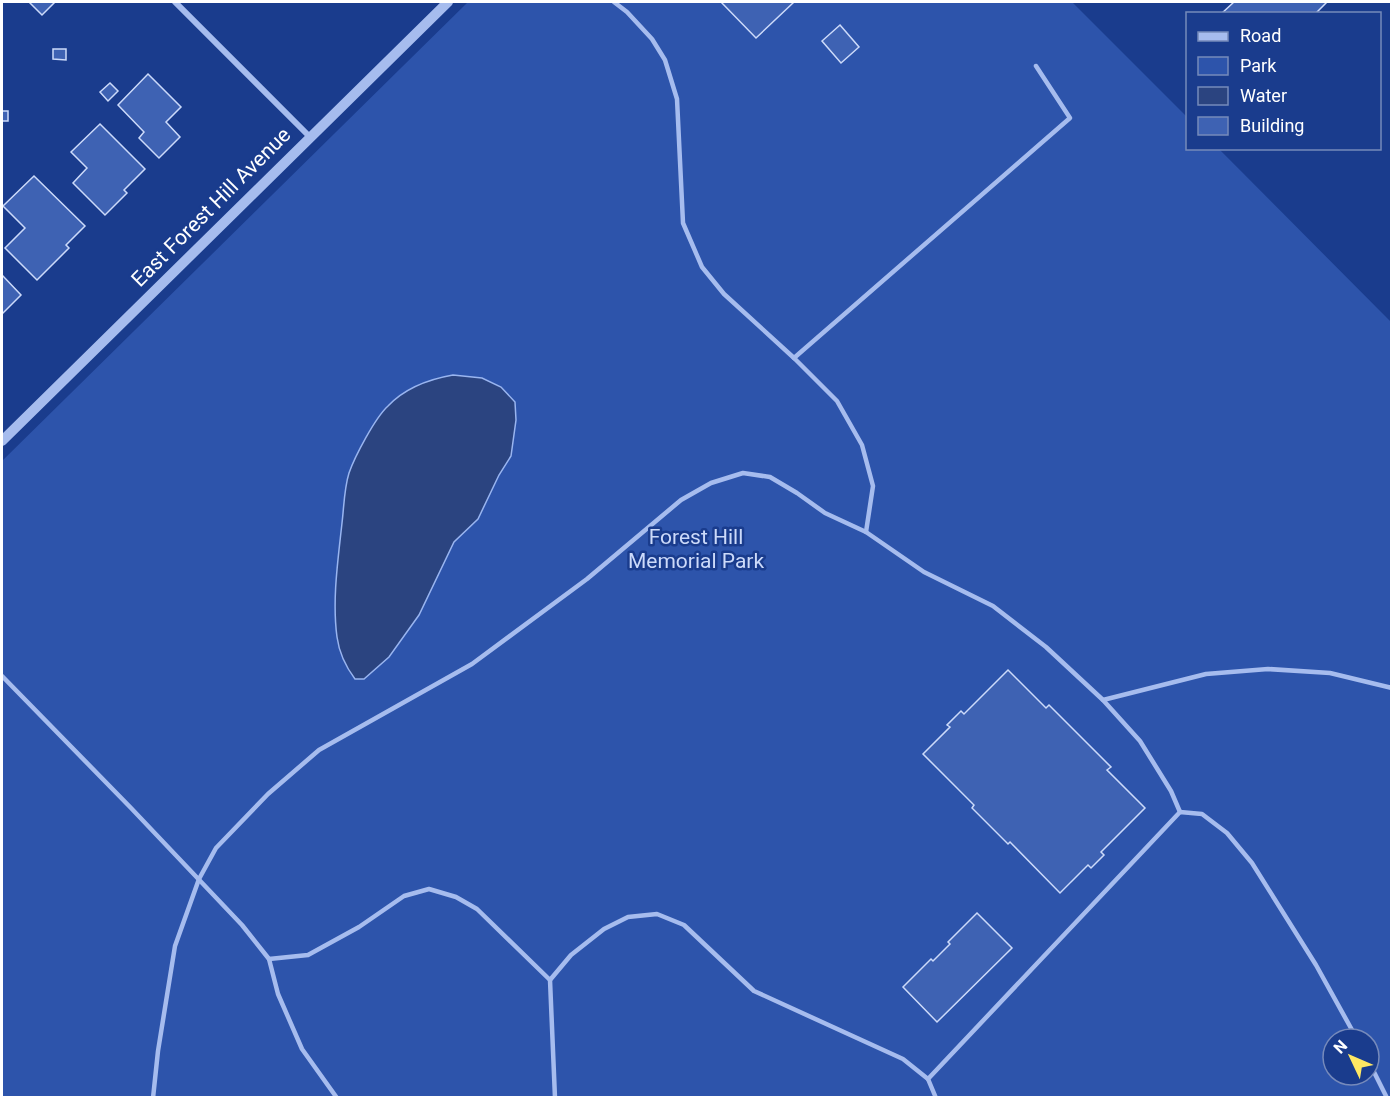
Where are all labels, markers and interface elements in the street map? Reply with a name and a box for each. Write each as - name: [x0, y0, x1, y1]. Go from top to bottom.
- legend: [1186, 12, 1381, 150]
- text: Road: [1240, 25, 1281, 46]
- text: Park: [1240, 55, 1277, 76]
- text: Water: [1240, 85, 1287, 106]
- text: Building: [1240, 115, 1304, 136]
- street label: East Forest Hill Avenue: [127, 123, 295, 291]
- park label: Forest Hill Memorial Park: [628, 525, 764, 573]
- north arrow: [1321, 1027, 1381, 1087]
- text: N: [1330, 1036, 1351, 1058]

